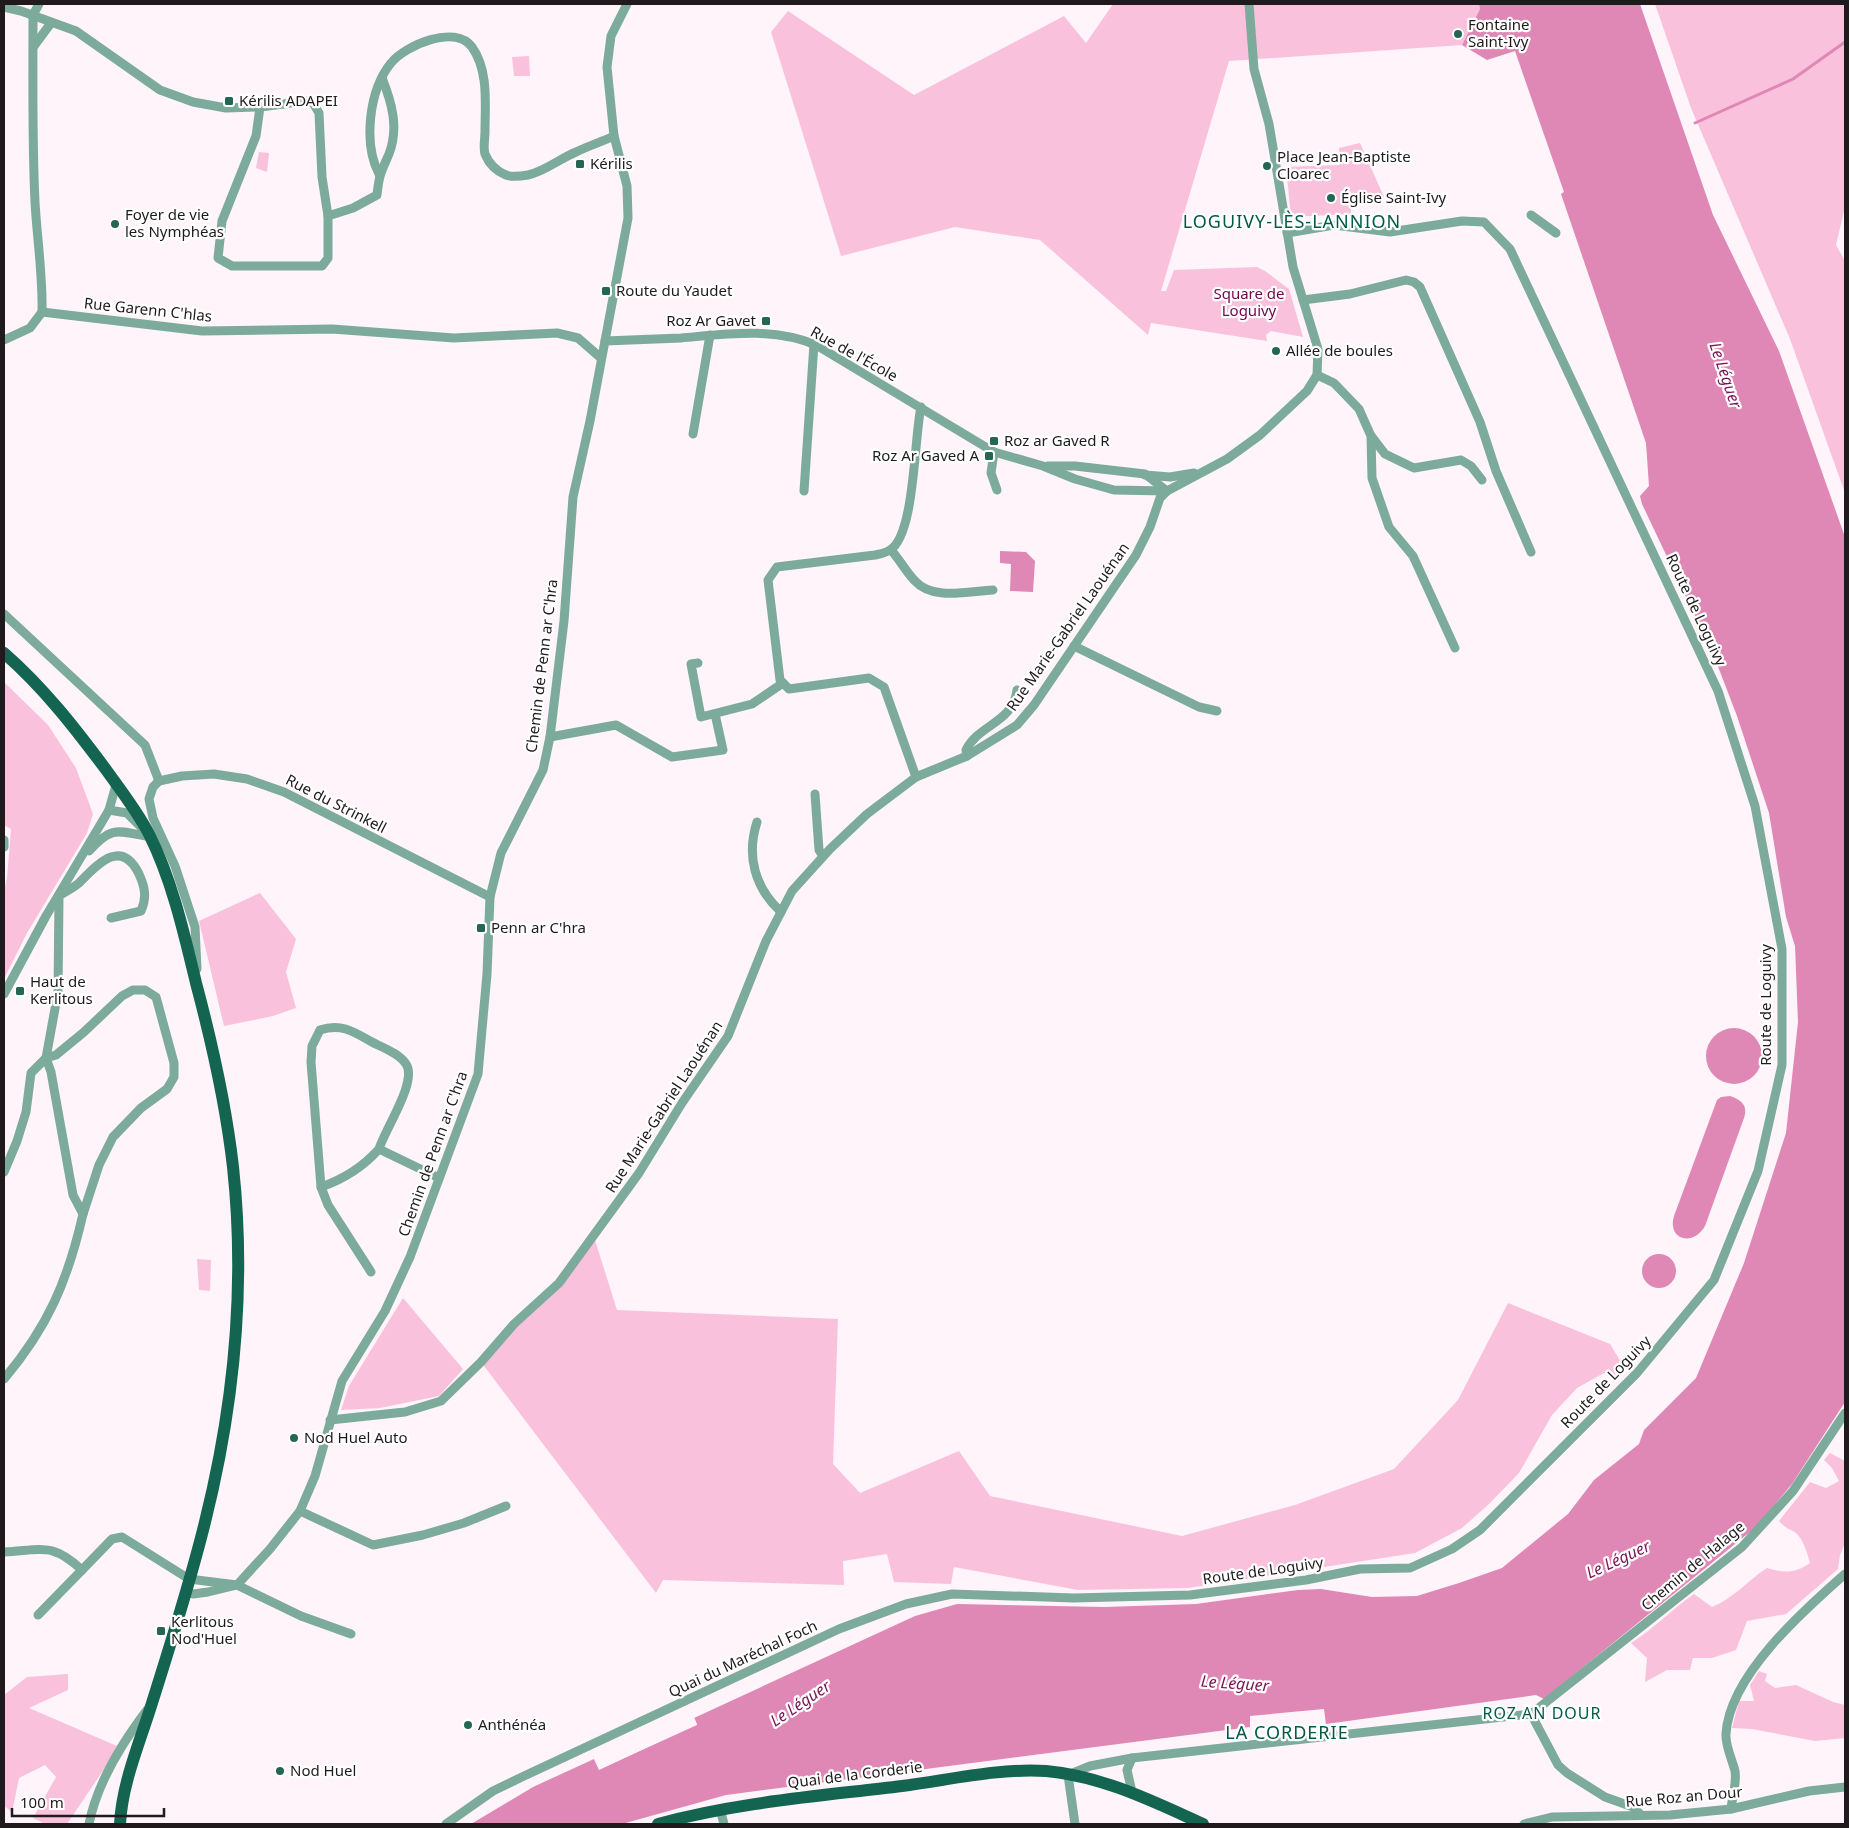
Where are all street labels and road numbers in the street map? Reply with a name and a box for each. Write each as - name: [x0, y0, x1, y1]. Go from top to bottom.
- street label: Rue Garenn C'hlas: [83, 292, 213, 326]
- street label: Rue de l'École: [807, 321, 902, 385]
- street label: Rue Marie-Gabriel Laouénan: [1001, 538, 1133, 715]
- street label: Route de Loguivy: [1662, 550, 1732, 669]
- street label: Chemin de Penn ar C'hra: [520, 578, 562, 754]
- street label: Rue du Strinkell: [283, 769, 390, 837]
- street label: Route de Loguivy: [1755, 944, 1775, 1066]
- street label: Rue Marie-Gabriel Laouénan: [600, 1017, 726, 1196]
- street label: Chemin de Penn ar C'hra: [393, 1068, 471, 1239]
- street label: Route de Loguivy: [1556, 1330, 1655, 1432]
- street label: Chemin de Halage: [1636, 1516, 1748, 1614]
- street label: Route de Loguivy: [1201, 1552, 1325, 1588]
- street label: Quai du Maréchal Foch: [665, 1615, 820, 1701]
- street label: Quai de la Corderie: [786, 1756, 923, 1792]
- street label: Rue Roz an Dour: [1625, 1781, 1743, 1811]

